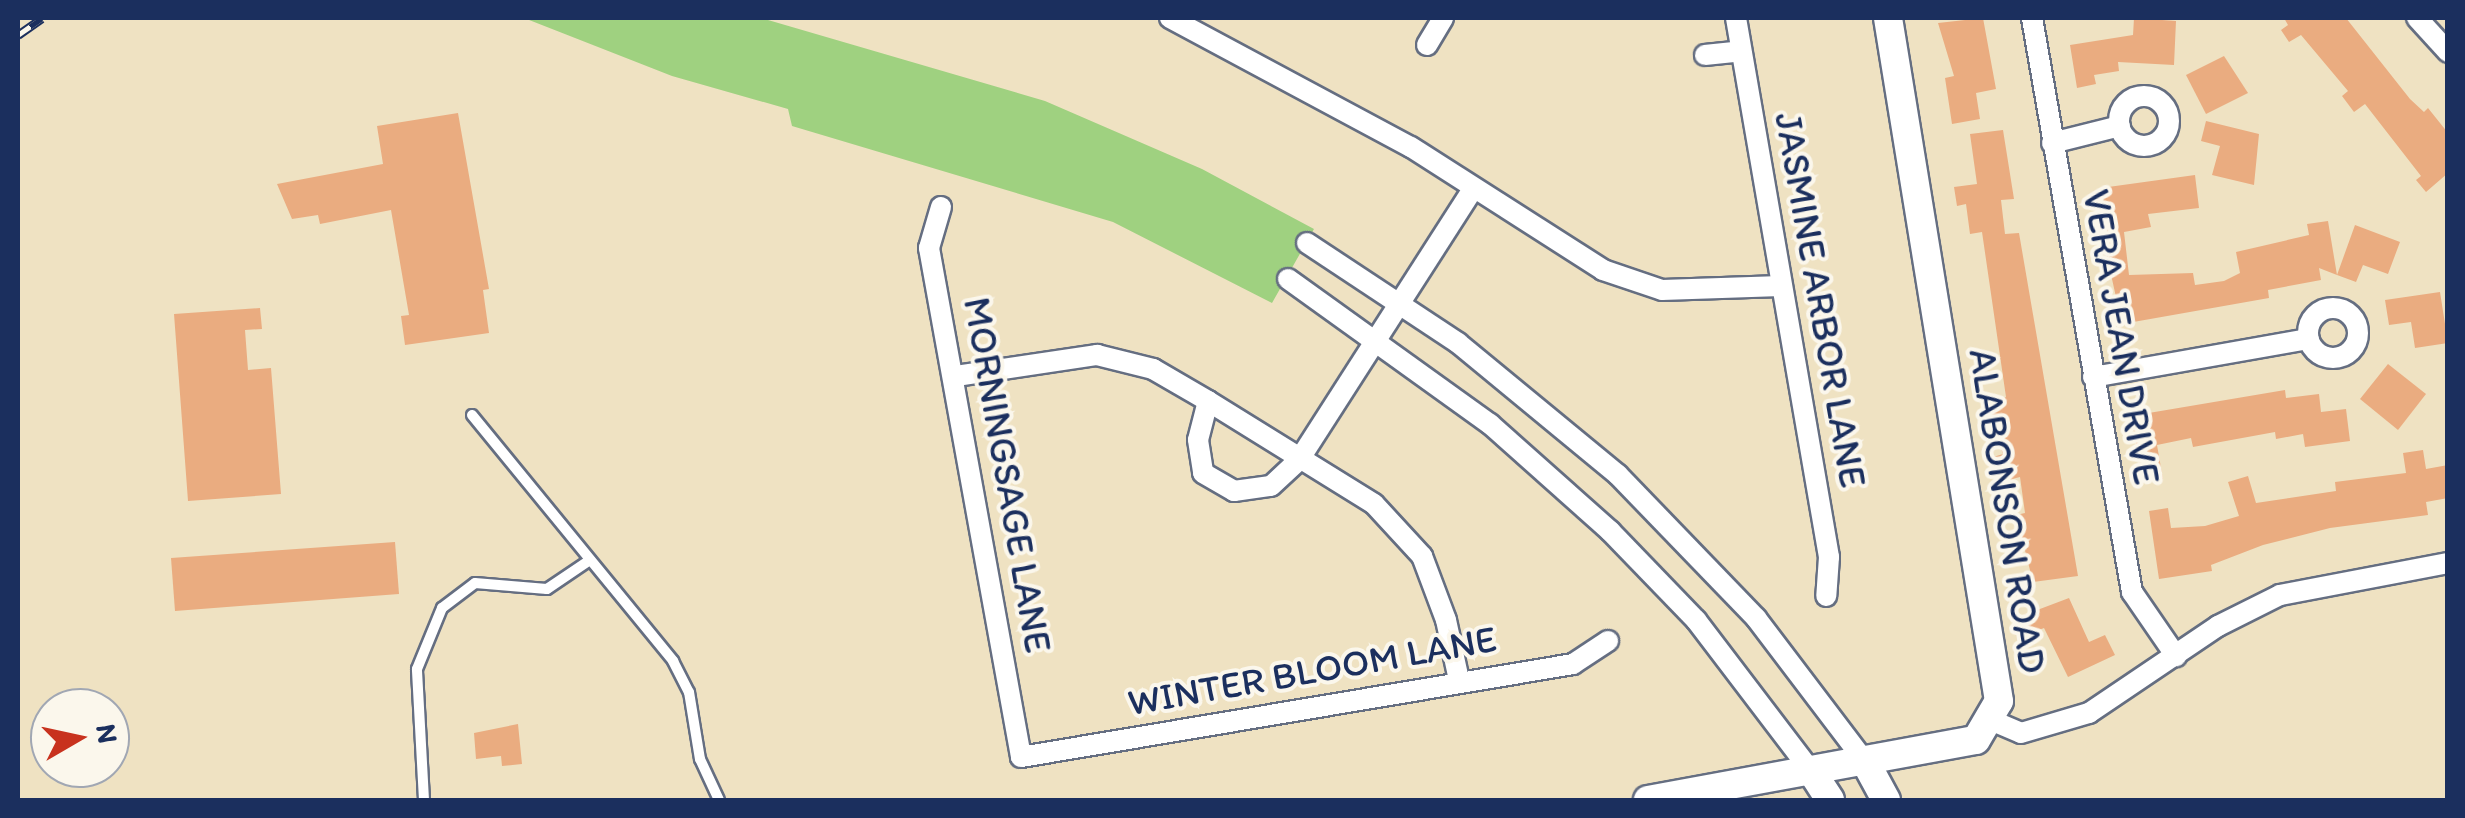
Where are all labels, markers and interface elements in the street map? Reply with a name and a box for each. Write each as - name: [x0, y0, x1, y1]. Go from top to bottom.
- street label: JASMINE ARBOR LANE: [1765, 109, 1875, 491]
- street label: VERA JEAN DRIVE: [2072, 183, 2170, 491]
- street label: MORNINGSAGE LANE: [953, 294, 1061, 656]
- street label: ALABONSON ROAD: [1959, 346, 2055, 676]
- street label: WINTER BLOOM LANE: [1124, 616, 1500, 726]
- north arrow: [30, 688, 130, 788]
- text: N: [89, 722, 126, 746]

